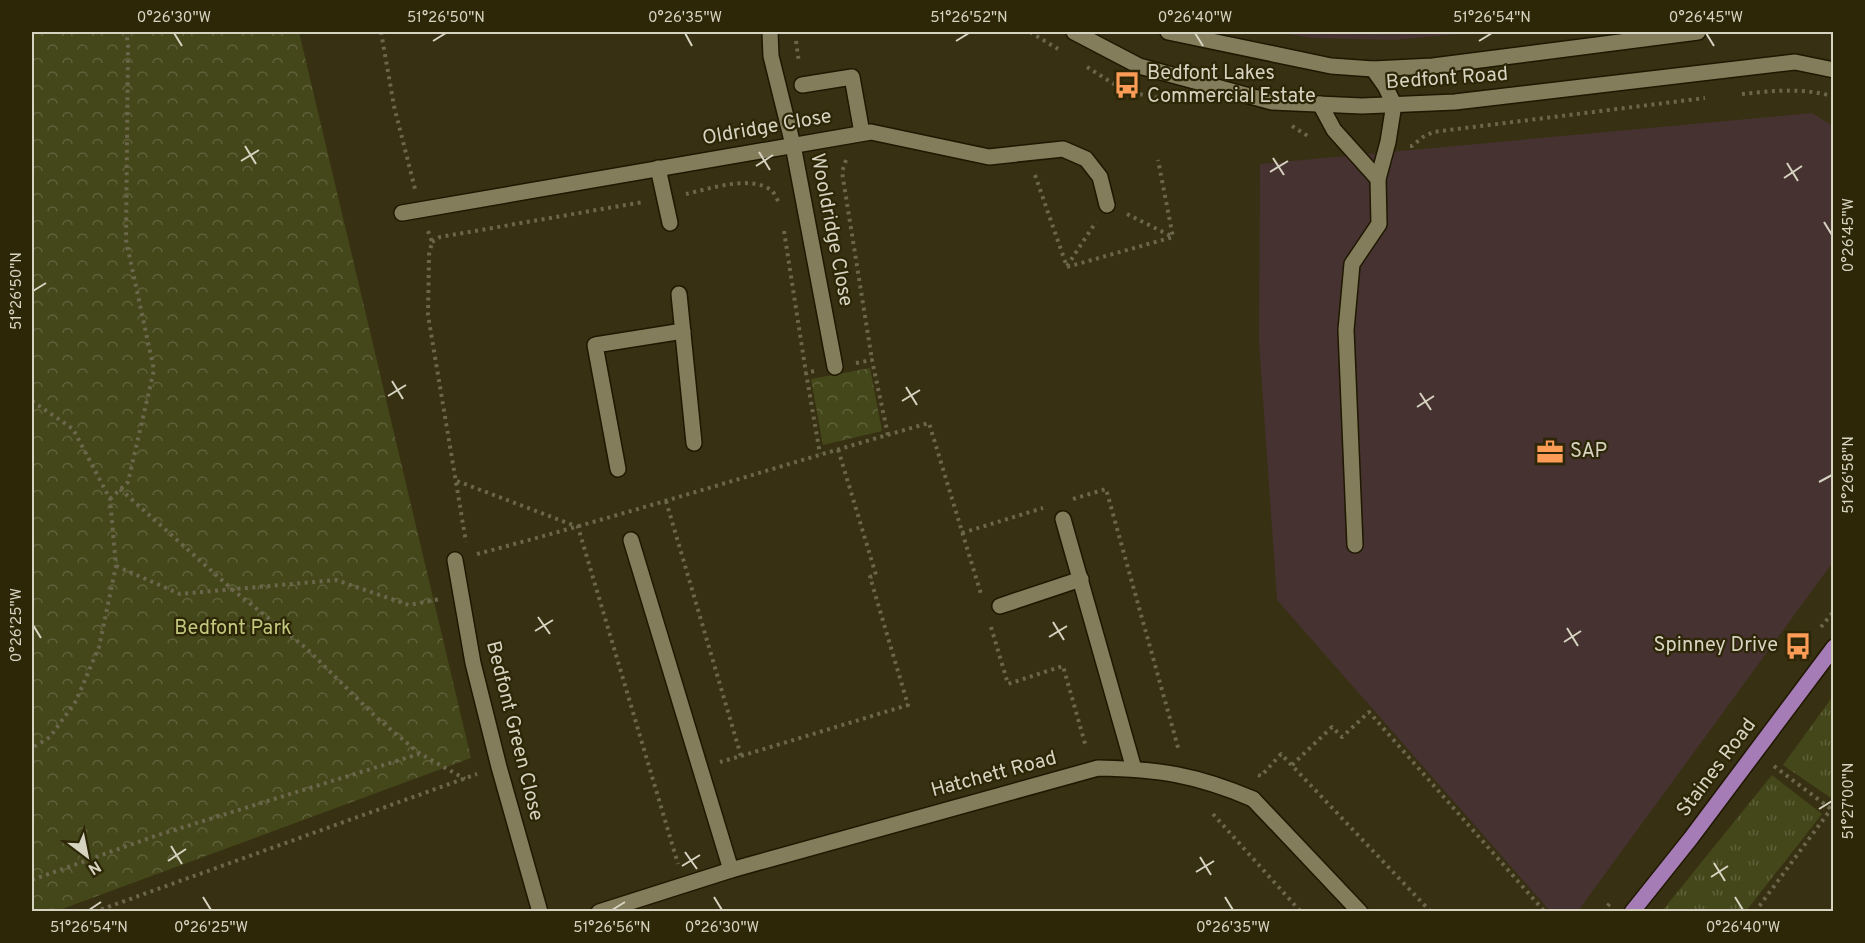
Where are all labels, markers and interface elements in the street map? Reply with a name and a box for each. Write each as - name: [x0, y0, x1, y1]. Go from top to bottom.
- text: 0°26'30"W: [137, 9, 211, 28]
- text: 51°26'50"N: [407, 9, 485, 28]
- text: 0°26'35"W: [648, 9, 722, 28]
- text: 51°26'52"N: [930, 9, 1008, 28]
- text: 0°26'40"W: [1158, 9, 1232, 28]
- text: 51°26'54"N: [1453, 9, 1531, 28]
- text: 0°26'45"W: [1669, 9, 1743, 28]
- place label: Bedfont Lakes Commercial Estate: [1147, 61, 1316, 110]
- street label: Bedfont Road: [1385, 62, 1509, 96]
- bus stop icon: Bedfont Lakes Commercial Estate: [1112, 70, 1142, 100]
- street label: Oldridge Close: [700, 104, 834, 152]
- street label: Wooldridge Close: [803, 151, 859, 309]
- text: 0°26'45"W: [1840, 198, 1859, 272]
- text: 51°26'50"N: [8, 252, 27, 330]
- text: 51°26'58"N: [1840, 436, 1859, 514]
- office icon: SAP: [1535, 437, 1565, 467]
- place label: SAP: [1570, 439, 1607, 465]
- text: 0°26'25"W: [8, 588, 27, 662]
- park label: Bedfont Park: [174, 616, 292, 642]
- bus stop icon: Spinney Drive: [1783, 631, 1813, 661]
- place label: Spinney Drive: [1654, 633, 1778, 659]
- street label: Bedfont Green Close: [479, 638, 549, 824]
- street label: Staines Road: [1671, 713, 1763, 823]
- street label: Hatchett Road: [928, 746, 1060, 804]
- text: 51°27'00"N: [1840, 763, 1859, 839]
- north arrow: [57, 826, 117, 886]
- text: N: [84, 855, 104, 879]
- text: 51°26'54"N: [50, 919, 128, 938]
- text: 0°26'25"W: [174, 919, 248, 938]
- text: 51°26'56"N: [573, 919, 651, 938]
- text: 0°26'30"W: [685, 919, 759, 938]
- text: 0°26'35"W: [1196, 919, 1270, 938]
- text: 0°26'40"W: [1706, 919, 1780, 938]

